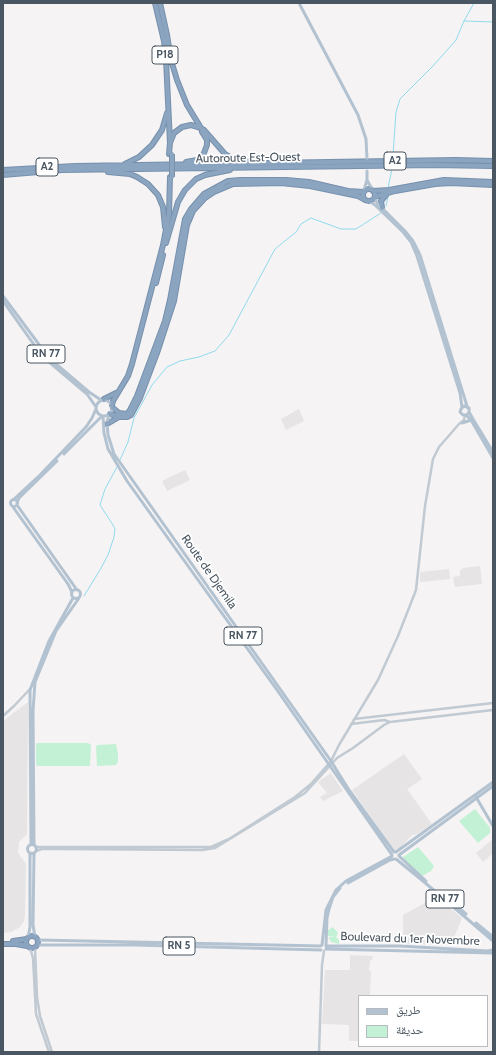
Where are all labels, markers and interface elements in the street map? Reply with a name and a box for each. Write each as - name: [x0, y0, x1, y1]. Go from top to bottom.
- road number: P18: [152, 46, 178, 64]
- street label: Autoroute Est-Ouest: [195, 150, 301, 166]
- road number: A2: [384, 152, 406, 170]
- road number: A2: [36, 158, 58, 176]
- road number: RN 77: [27, 345, 65, 363]
- street label: Route de Djemila: [178, 532, 240, 612]
- road number: RN 77: [224, 627, 262, 645]
- road number: RN 77: [426, 890, 464, 908]
- street label: Boulevard du 1er Novembre: [340, 929, 480, 949]
- road number: RN 5: [163, 937, 195, 955]
- legend: [358, 995, 488, 1047]
- text: طريق: [396, 1002, 421, 1017]
- text: حديقة: [396, 1022, 424, 1037]

